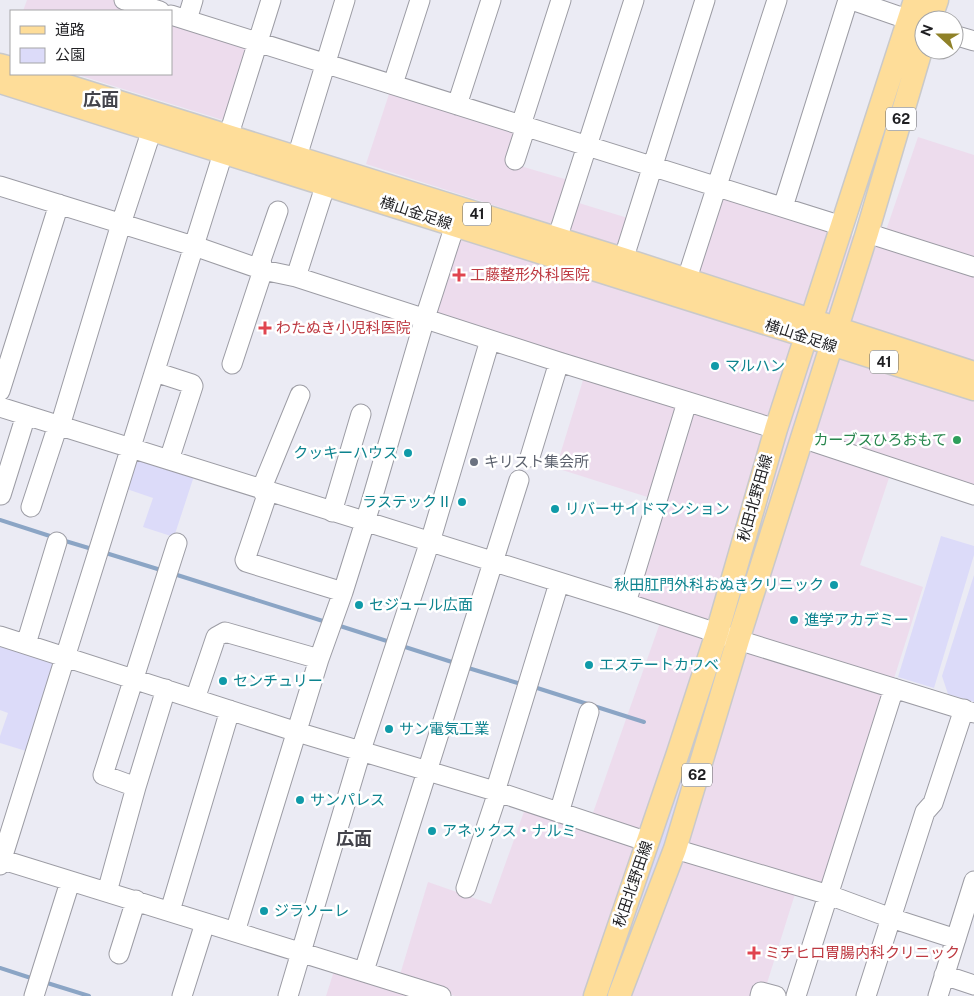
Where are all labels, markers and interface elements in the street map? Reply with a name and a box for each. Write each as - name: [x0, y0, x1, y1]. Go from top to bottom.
- legend: [10, 10, 172, 75]
- north arrow: [914, 10, 964, 60]
- text: 道路: [55, 21, 85, 38]
- text: N: [917, 22, 936, 38]
- text: 公園: [55, 46, 85, 63]
- district label: 広面: [83, 89, 119, 110]
- road number: 62: [886, 108, 916, 130]
- street label: 横山金足線: [378, 193, 454, 232]
- road number: 41: [463, 202, 491, 225]
- place label: 工藤整形外科医院: [470, 266, 590, 283]
- marker: 工藤整形外科医院: [452, 268, 466, 282]
- street label: 横山金足線: [763, 316, 839, 355]
- place label: わたぬき小児科医院: [276, 319, 411, 336]
- marker: わたぬき小児科医院: [258, 321, 272, 335]
- road number: 41: [870, 351, 898, 374]
- place label: マルハン: [725, 357, 785, 374]
- marker: マルハン: [709, 360, 721, 372]
- place label: カーブスひろおもて: [813, 431, 947, 448]
- marker: カーブスひろおもて: [951, 434, 963, 446]
- place label: クッキーハウス: [293, 444, 398, 461]
- marker: クッキーハウス: [402, 447, 414, 459]
- street label: 秋田北野田線: [734, 452, 775, 543]
- place label: キリスト集会所: [484, 453, 589, 470]
- marker: キリスト集会所: [468, 456, 480, 468]
- place label: ラステックⅡ: [362, 493, 452, 510]
- marker: ラステックⅡ: [456, 496, 468, 508]
- place label: リバーサイドマンション: [565, 500, 730, 517]
- marker: リバーサイドマンション: [549, 503, 561, 515]
- place label: 秋田肛門外科おぬきクリニック: [614, 576, 824, 593]
- marker: 秋田肛門外科おぬきクリニック: [828, 579, 840, 591]
- place label: セジュール広面: [369, 596, 473, 613]
- marker: セジュール広面: [353, 599, 365, 611]
- place label: 進学アカデミー: [804, 611, 909, 628]
- marker: 進学アカデミー: [788, 614, 800, 626]
- place label: エステートカワベ: [599, 656, 719, 673]
- marker: エステートカワベ: [583, 659, 595, 671]
- place label: センチュリー: [233, 672, 323, 689]
- marker: センチュリー: [217, 675, 229, 687]
- place label: サン電気工業: [399, 720, 489, 737]
- marker: サン電気工業: [383, 723, 395, 735]
- road number: 62: [682, 764, 712, 786]
- place label: サンパレス: [310, 791, 385, 808]
- marker: サンパレス: [294, 794, 306, 806]
- place label: アネックス・ナルミ: [442, 822, 577, 839]
- marker: アネックス・ナルミ: [426, 825, 438, 837]
- district label: 広面: [336, 828, 372, 849]
- street label: 秋田北野田線: [610, 839, 655, 929]
- place label: ジラソーレ: [274, 902, 349, 919]
- marker: ジラソーレ: [258, 905, 270, 917]
- place label: ミチヒロ胃腸内科クリニック: [765, 944, 960, 961]
- marker: ミチヒロ胃腸内科クリニック: [747, 946, 761, 960]

